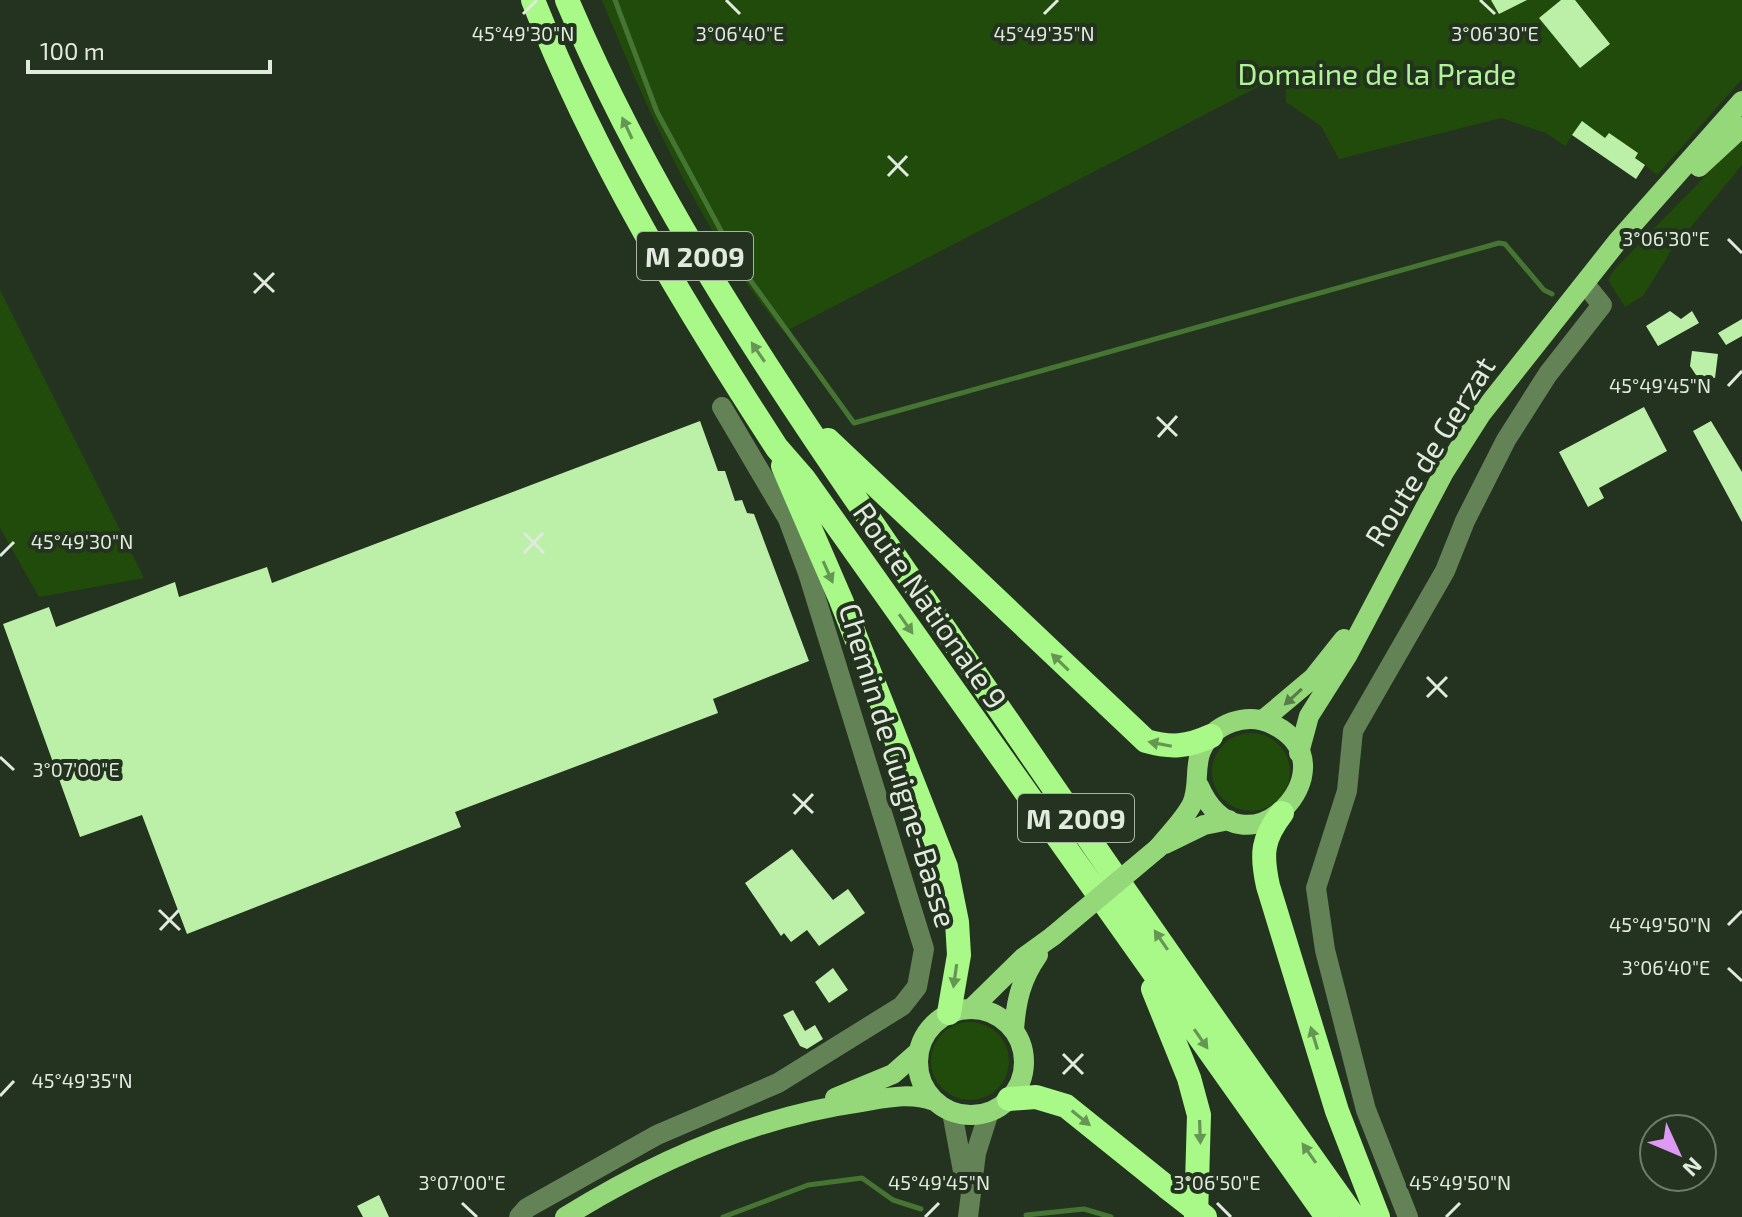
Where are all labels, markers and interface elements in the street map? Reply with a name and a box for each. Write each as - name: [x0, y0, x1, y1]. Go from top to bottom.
- text: 45°49'30"N: [472, 21, 574, 45]
- text: 3°06'40"E: [696, 21, 784, 45]
- text: 45°49'35"N: [993, 21, 1095, 45]
- text: 3°06'30"E: [1451, 21, 1539, 45]
- scale bar: [28, 24, 270, 74]
- text: 100 m: [40, 36, 105, 65]
- park label: Domaine de la Prade: [1238, 55, 1516, 91]
- one-way arrow: [620, 116, 634, 139]
- text: 3°06'30"E: [1622, 226, 1710, 250]
- road number: M 2009: [637, 232, 753, 280]
- one-way arrow: [751, 341, 766, 362]
- street label: Route de Gerzat: [1356, 349, 1502, 553]
- text: 45°49'45"N: [1609, 373, 1711, 397]
- street label: Route Nationale 9: [847, 495, 1015, 715]
- text: 45°49'30"N: [31, 529, 133, 553]
- one-way arrow: [822, 560, 835, 584]
- street label: Chemin de Guigne-Basse: [832, 598, 966, 932]
- one-way arrow: [898, 614, 913, 635]
- one-way arrow: [1051, 653, 1070, 671]
- one-way arrow: [1284, 687, 1303, 705]
- one-way arrow: [1148, 737, 1173, 750]
- text: 3°07'00"E: [32, 757, 120, 781]
- road number: M 2009: [1018, 794, 1134, 842]
- text: 45°49'50"N: [1609, 912, 1711, 936]
- one-way arrow: [1154, 929, 1169, 950]
- text: 3°06'40"E: [1622, 955, 1710, 979]
- one-way arrow: [948, 964, 961, 989]
- one-way arrow: [1308, 1026, 1320, 1050]
- one-way arrow: [1193, 1029, 1208, 1050]
- text: 45°49'35"N: [31, 1068, 133, 1092]
- one-way arrow: [1071, 1109, 1091, 1125]
- north arrow: [1638, 1113, 1718, 1193]
- one-way arrow: [1193, 1120, 1206, 1145]
- one-way arrow: [1302, 1143, 1317, 1164]
- text: N: [1678, 1153, 1708, 1182]
- text: 3°07'00"E: [418, 1170, 506, 1194]
- text: 45°49'45"N: [888, 1170, 990, 1194]
- text: 3°06'50"E: [1173, 1170, 1261, 1194]
- text: 45°49'50"N: [1409, 1170, 1511, 1194]

